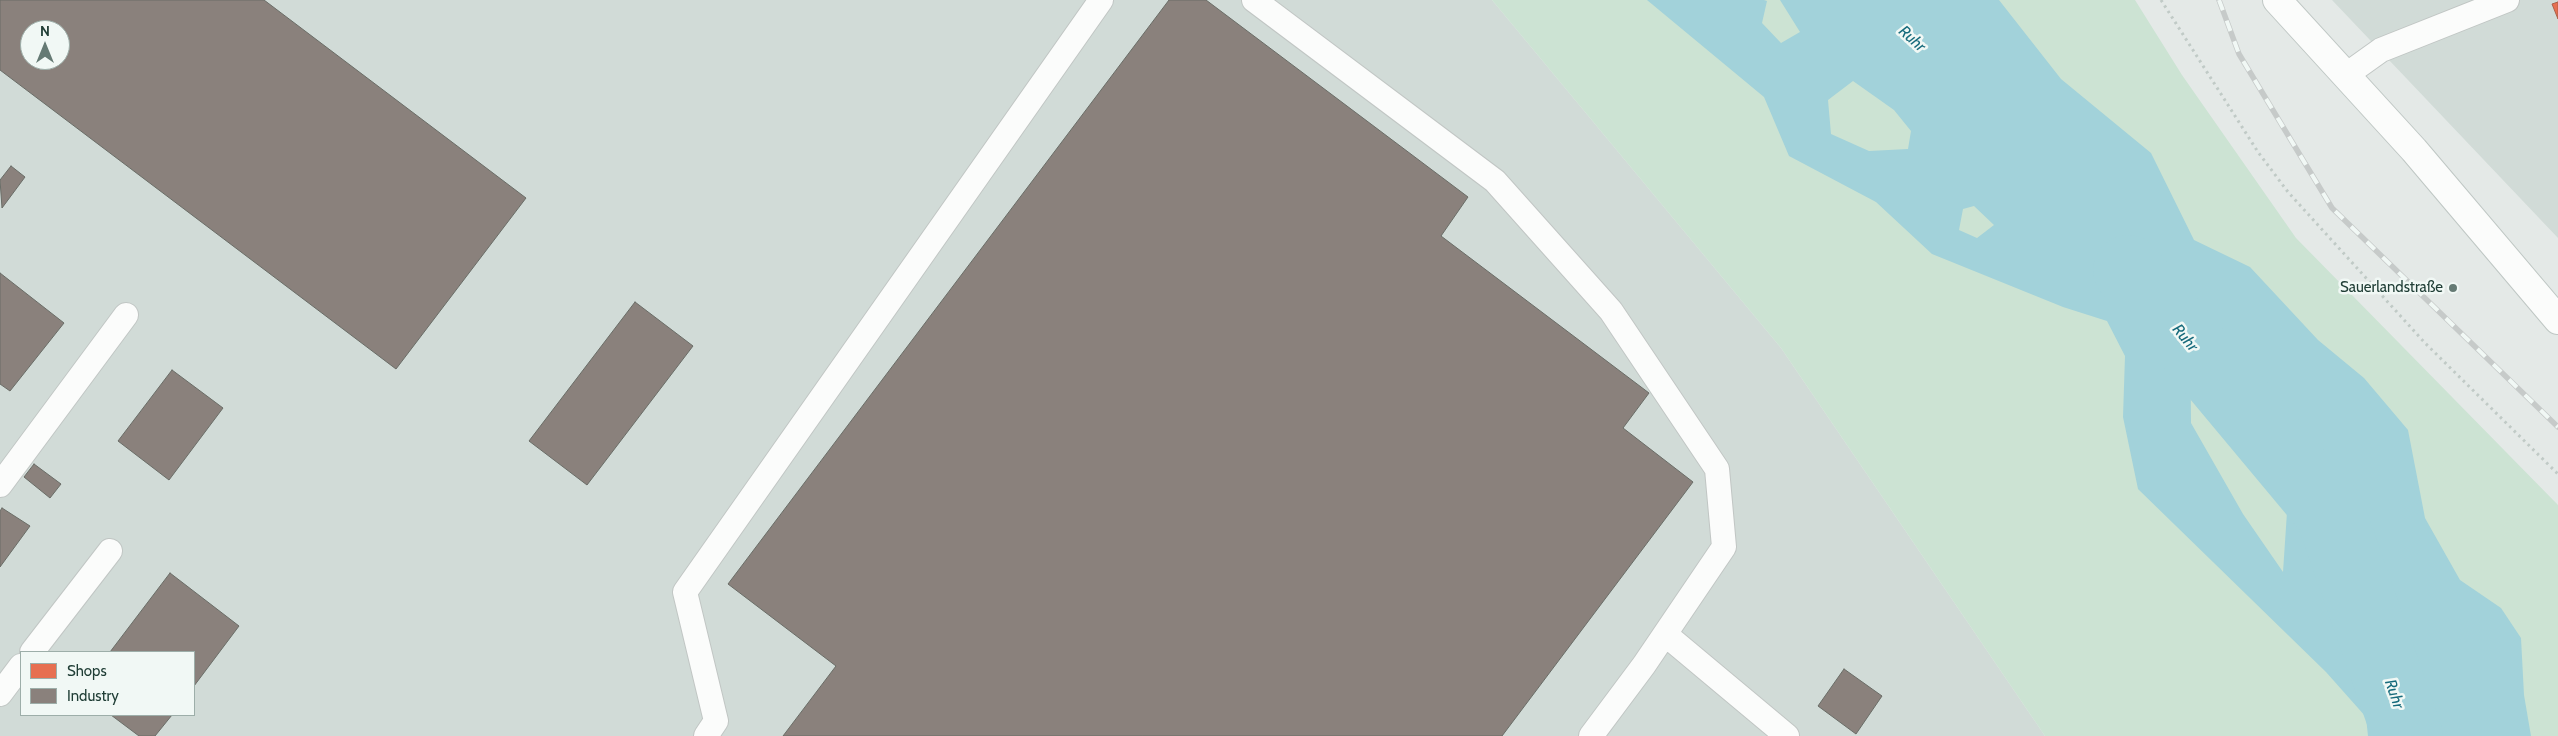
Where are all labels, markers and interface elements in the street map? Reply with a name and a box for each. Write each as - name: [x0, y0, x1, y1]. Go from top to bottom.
- north arrow: [20, 20, 70, 70]
- text: N: [40, 22, 50, 40]
- water label: Ruhr: [1895, 22, 1929, 56]
- place label: Sauerlandstraße: [2340, 279, 2443, 297]
- marker: Sauerlandstraße: [2447, 282, 2459, 294]
- water label: Ruhr: [2168, 320, 2202, 356]
- legend: [20, 651, 195, 716]
- text: Shops: [67, 662, 107, 680]
- water label: Ruhr: [2380, 677, 2408, 711]
- text: Industry: [67, 687, 119, 705]

